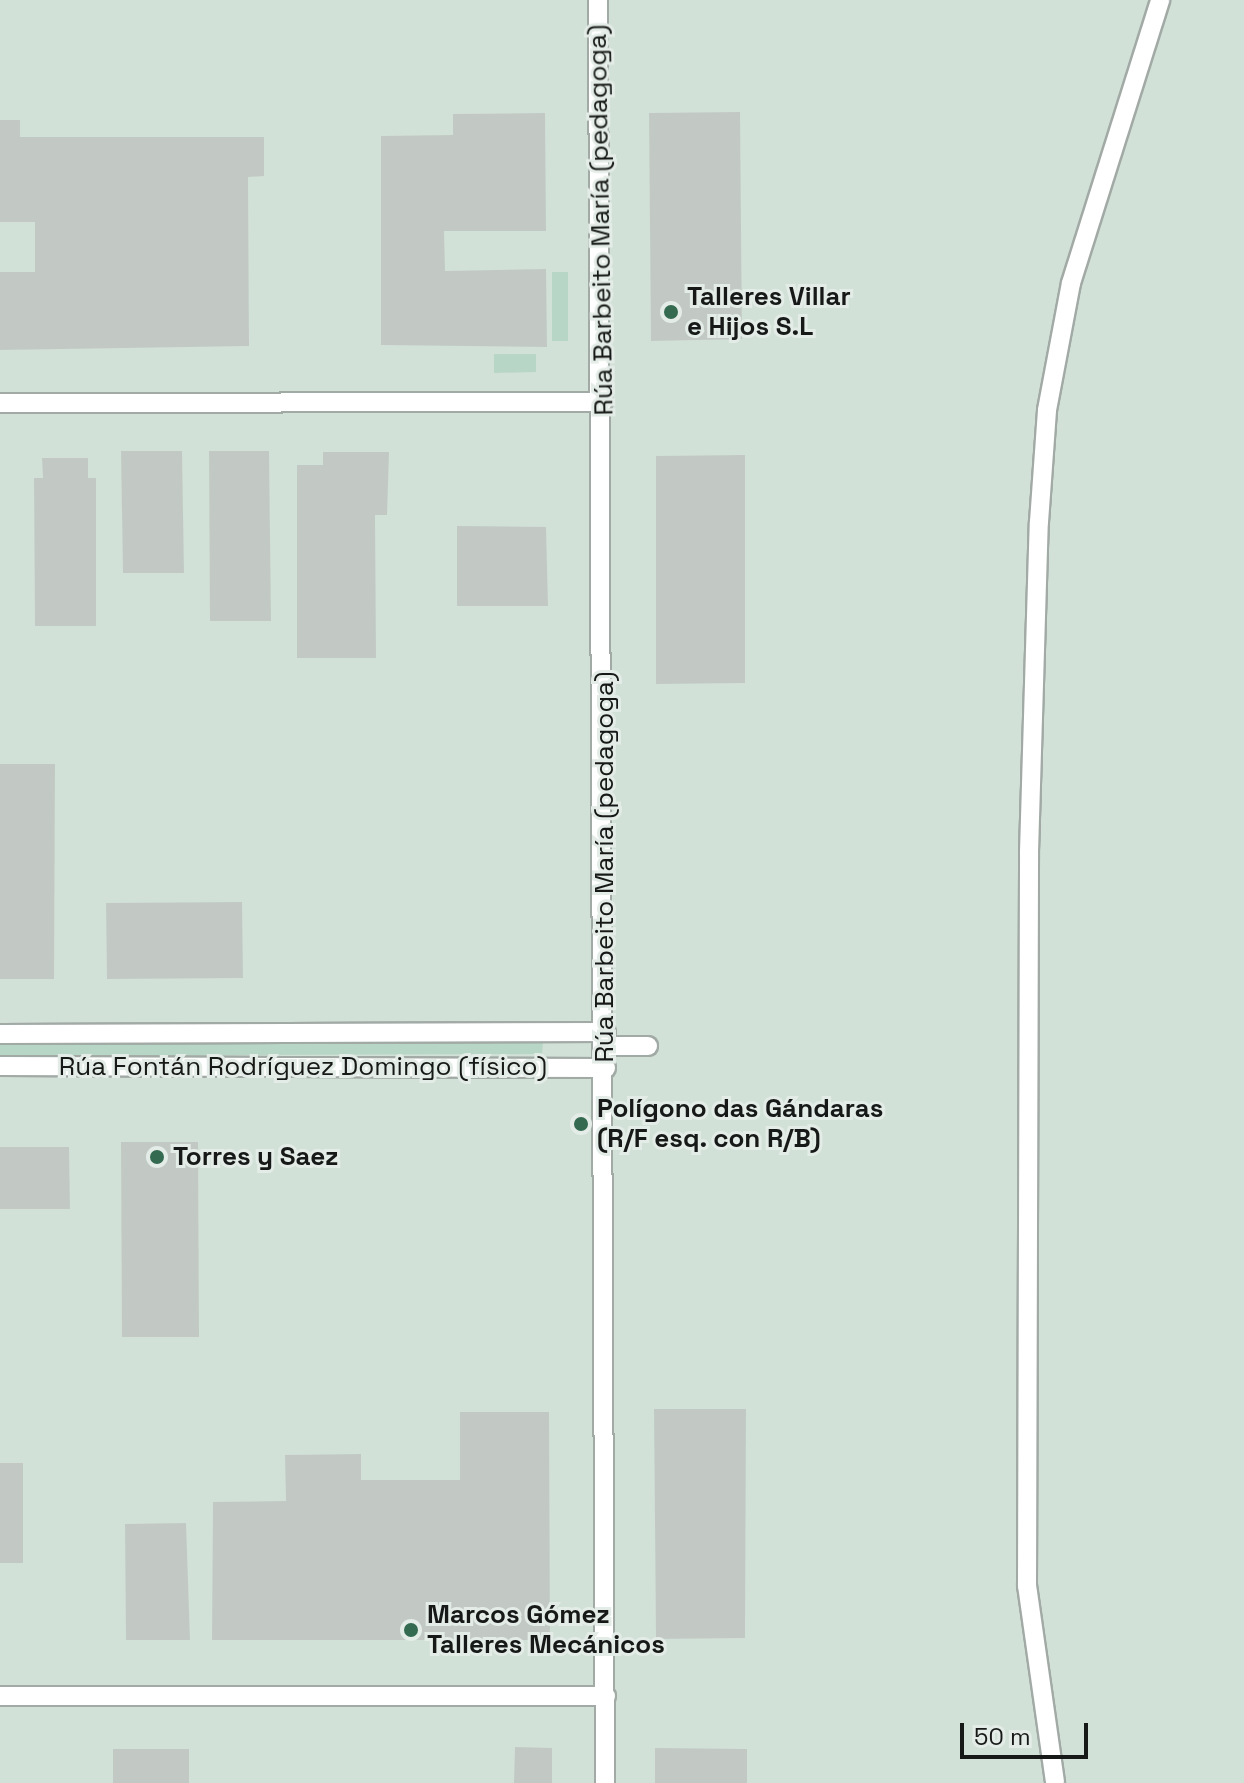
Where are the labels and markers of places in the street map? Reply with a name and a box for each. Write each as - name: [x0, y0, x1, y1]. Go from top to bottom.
- place label: Talleres Villar e Hijos S.L: [687, 281, 851, 342]
- marker: Talleres Villar e Hijos S.L: [662, 303, 680, 321]
- place label: Polígono das Gándaras (R/F esq. con R/B): [597, 1093, 883, 1154]
- marker: Polígono das Gándaras (R/F esq. con R/B): [572, 1115, 590, 1133]
- place label: Torres y Saez: [173, 1141, 339, 1173]
- marker: Torres y Saez: [148, 1148, 166, 1166]
- place label: Marcos Gómez Talleres Mecánicos: [427, 1599, 665, 1660]
- marker: Marcos Gómez Talleres Mecánicos: [402, 1621, 420, 1639]

